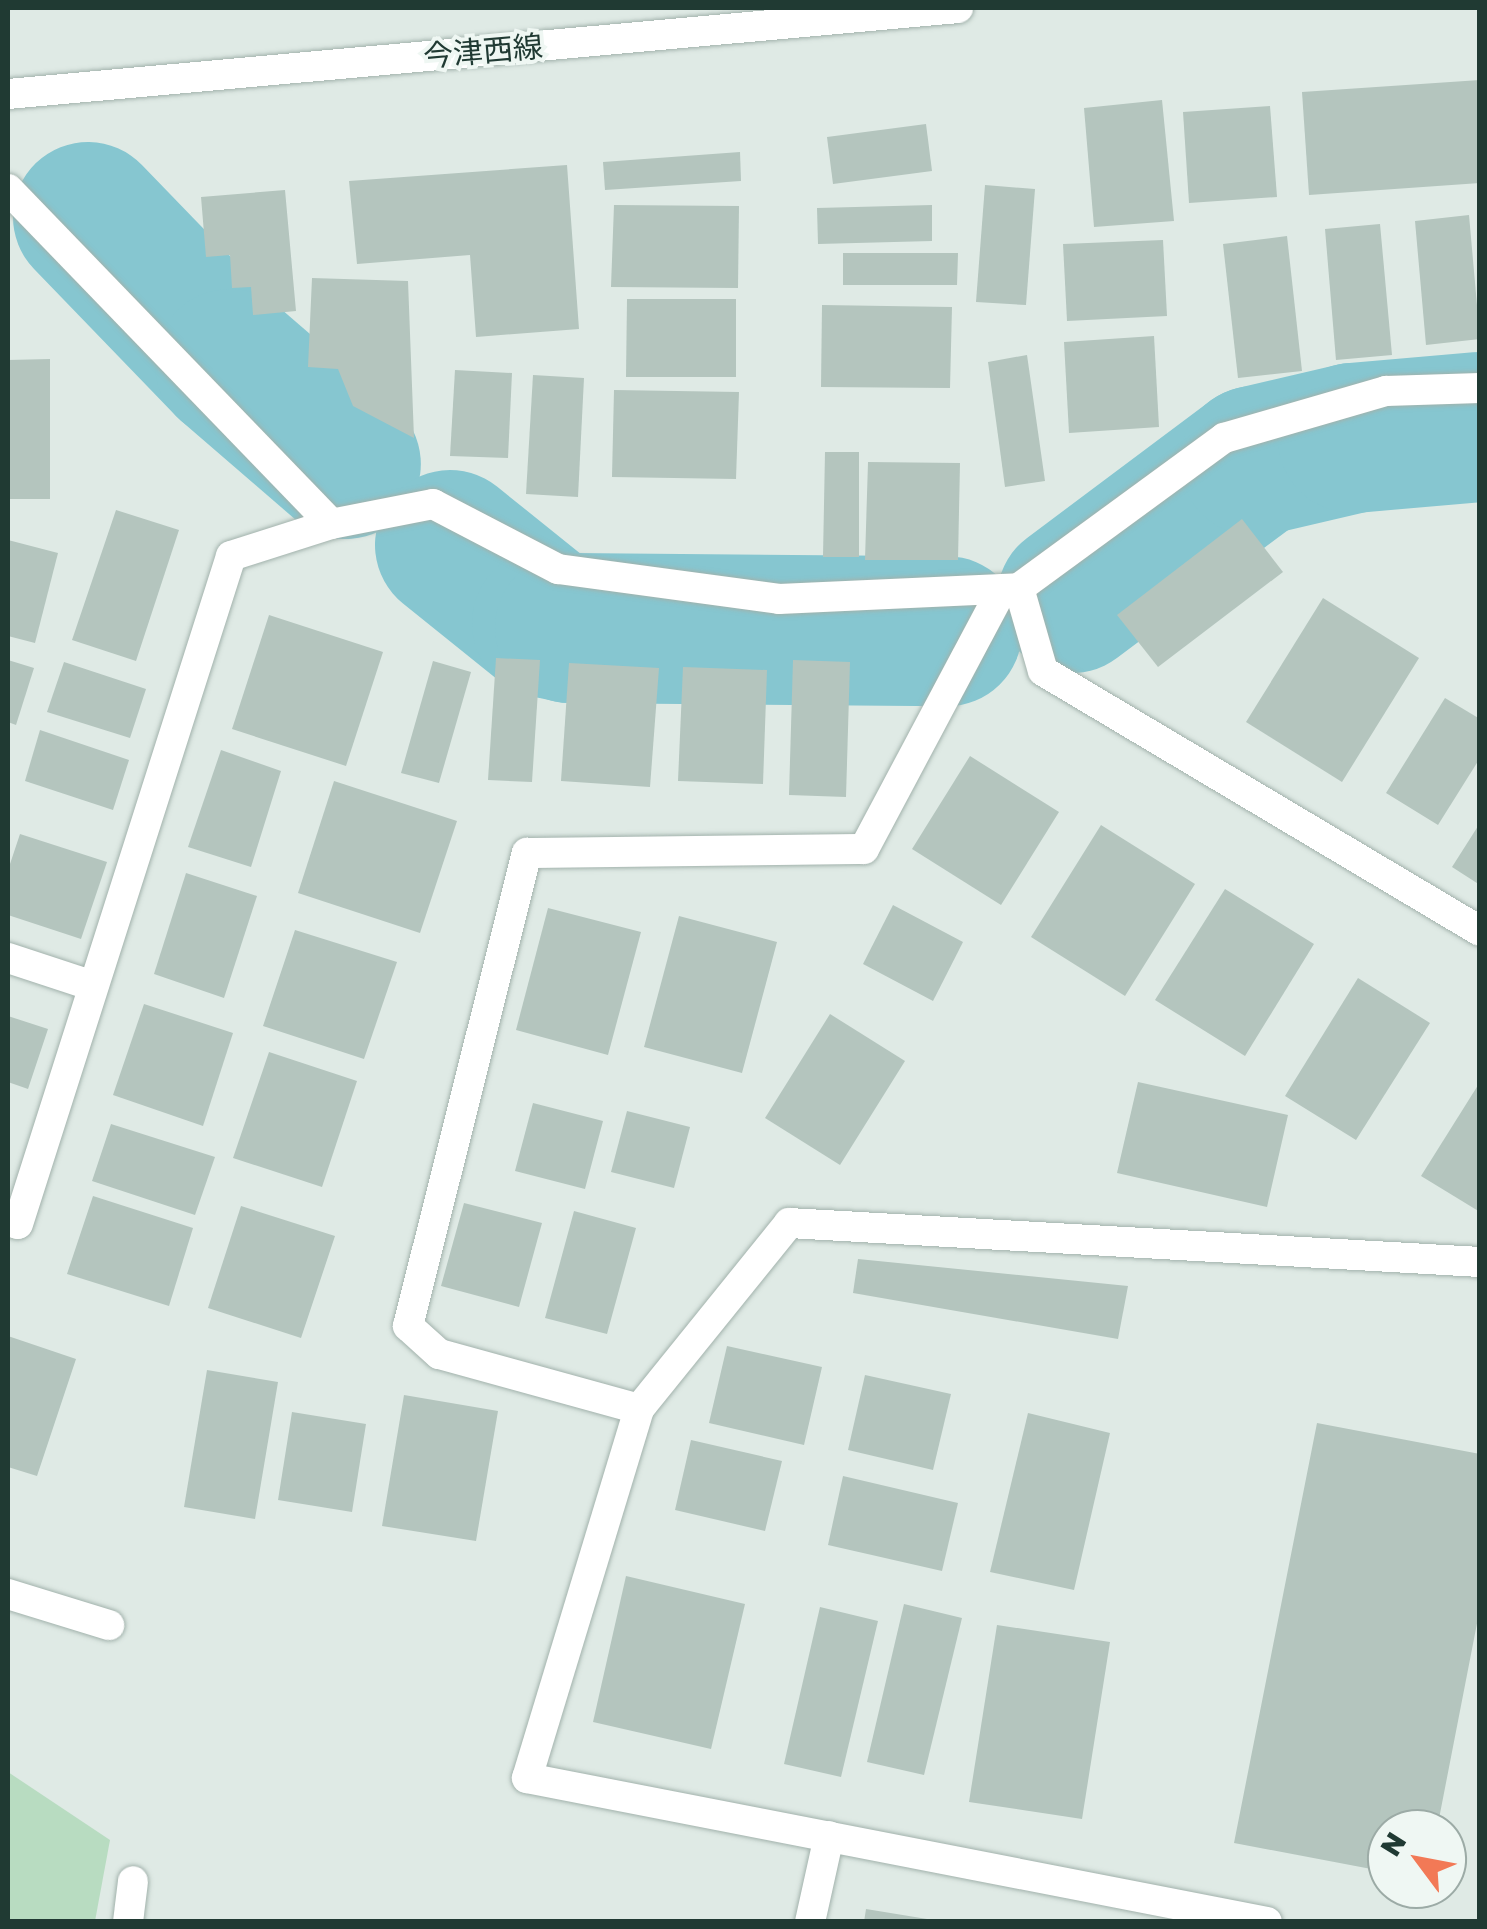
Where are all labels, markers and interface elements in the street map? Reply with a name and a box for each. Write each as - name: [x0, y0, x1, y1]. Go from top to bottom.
- street label: 今津西線: [422, 28, 544, 74]
- north arrow: [1367, 1809, 1467, 1909]
- text: N: [1373, 1826, 1412, 1862]

